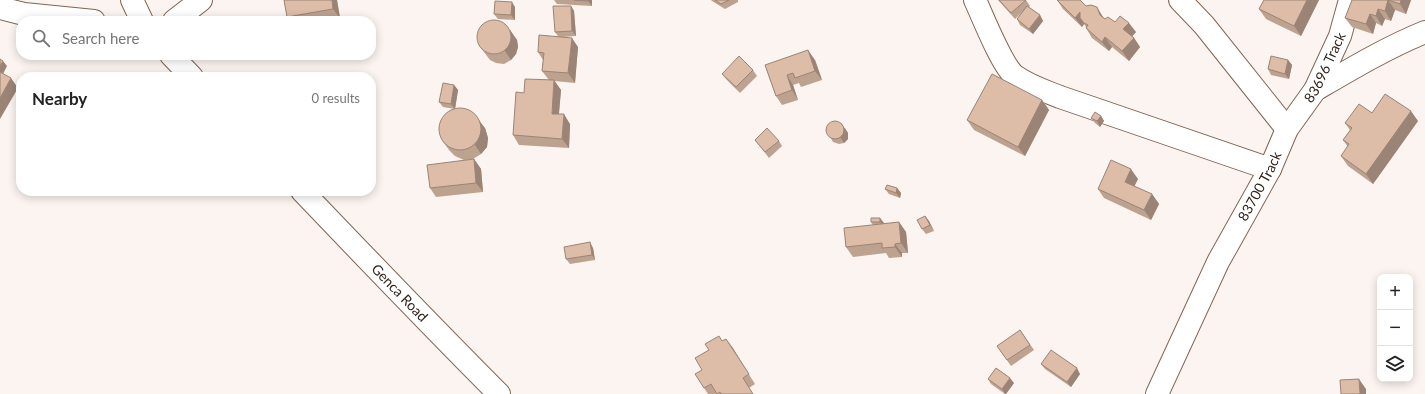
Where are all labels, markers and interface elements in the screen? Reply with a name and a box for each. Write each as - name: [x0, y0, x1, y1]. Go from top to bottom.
- search box: [16, 16, 376, 60]
- icon: search: [30, 27, 52, 49]
- text: Search here: [62, 29, 139, 47]
- street label: 83696 Track: [1300, 29, 1349, 106]
- text: Nearby: [32, 88, 87, 109]
- text: 0 results: [312, 90, 360, 106]
- street label: 83700 Track: [1234, 148, 1285, 224]
- street label: Genca Road: [368, 260, 432, 325]
- map controls: [1377, 274, 1413, 382]
- button: +: [1377, 274, 1413, 310]
- button: −: [1377, 310, 1413, 346]
- button: layers: [1377, 346, 1413, 382]

